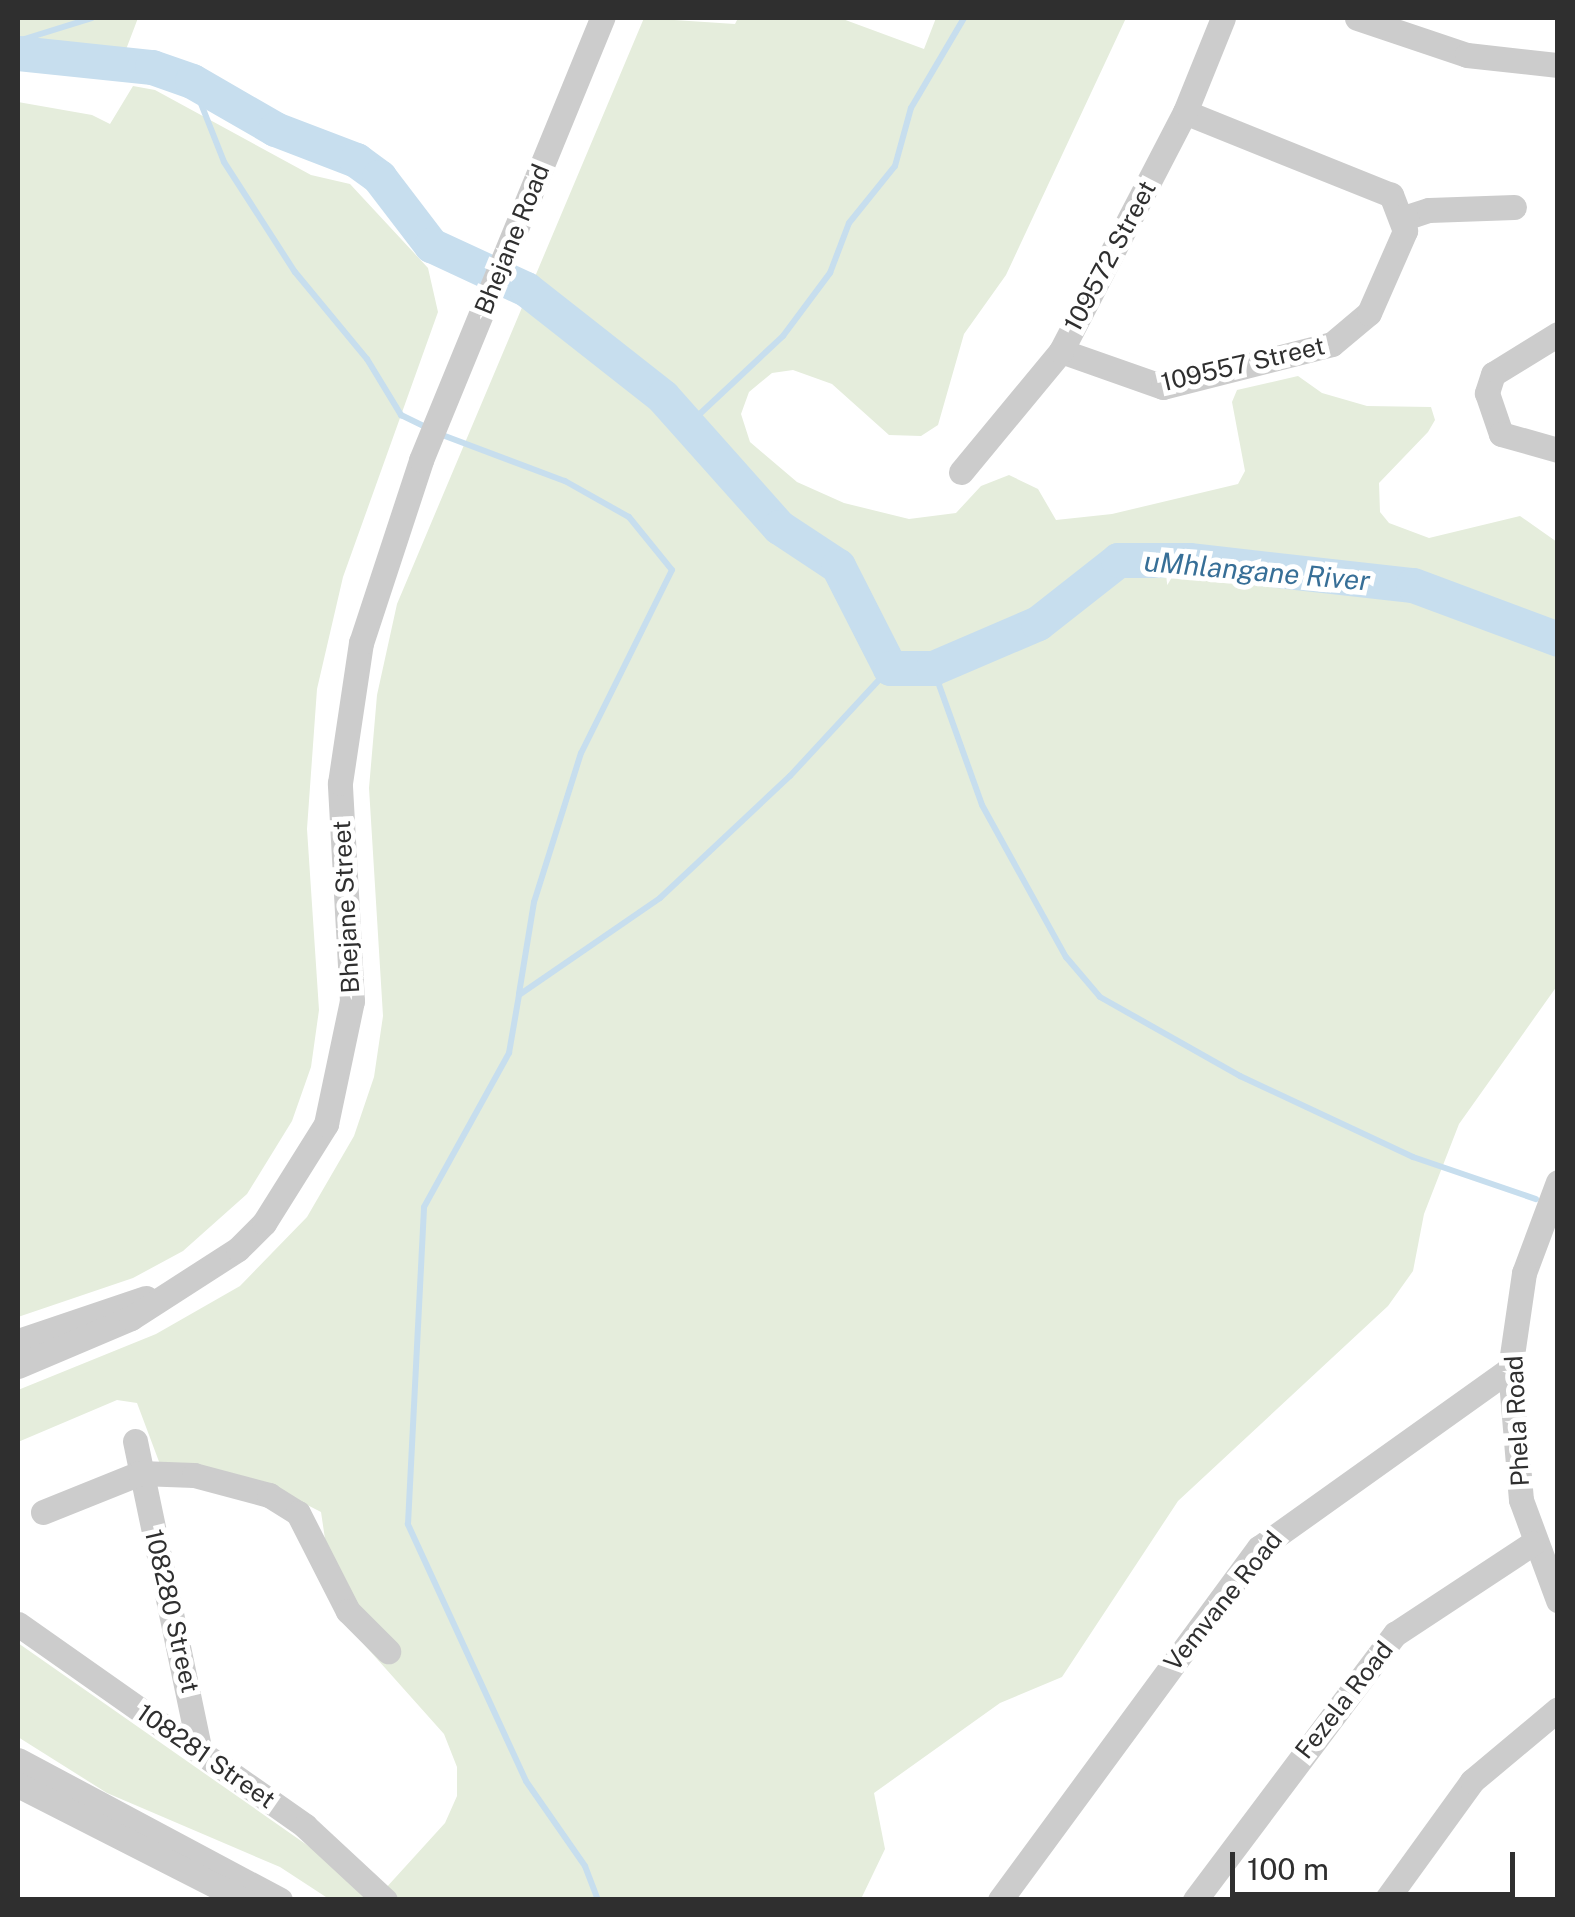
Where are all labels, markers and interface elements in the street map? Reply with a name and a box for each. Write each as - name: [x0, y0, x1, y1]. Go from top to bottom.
- street label: Bhejane Road: [468, 159, 556, 319]
- street label: 109572 Street: [1058, 176, 1162, 336]
- street label: 109557 Street: [1158, 331, 1328, 397]
- water label: uMhlangane River: [1143, 544, 1371, 598]
- street label: Bhejane Street: [326, 820, 366, 994]
- street label: Phela Road: [1499, 1355, 1535, 1487]
- street label: Vemvane Road: [1158, 1525, 1288, 1677]
- street label: 108280 Street: [139, 1526, 205, 1696]
- street label: Fezela Road: [1289, 1635, 1399, 1765]
- street label: 108281 Street: [131, 1697, 281, 1815]
- scale bar: [1235, 1832, 1520, 1894]
- text: 100 m: [1247, 1851, 1329, 1887]

